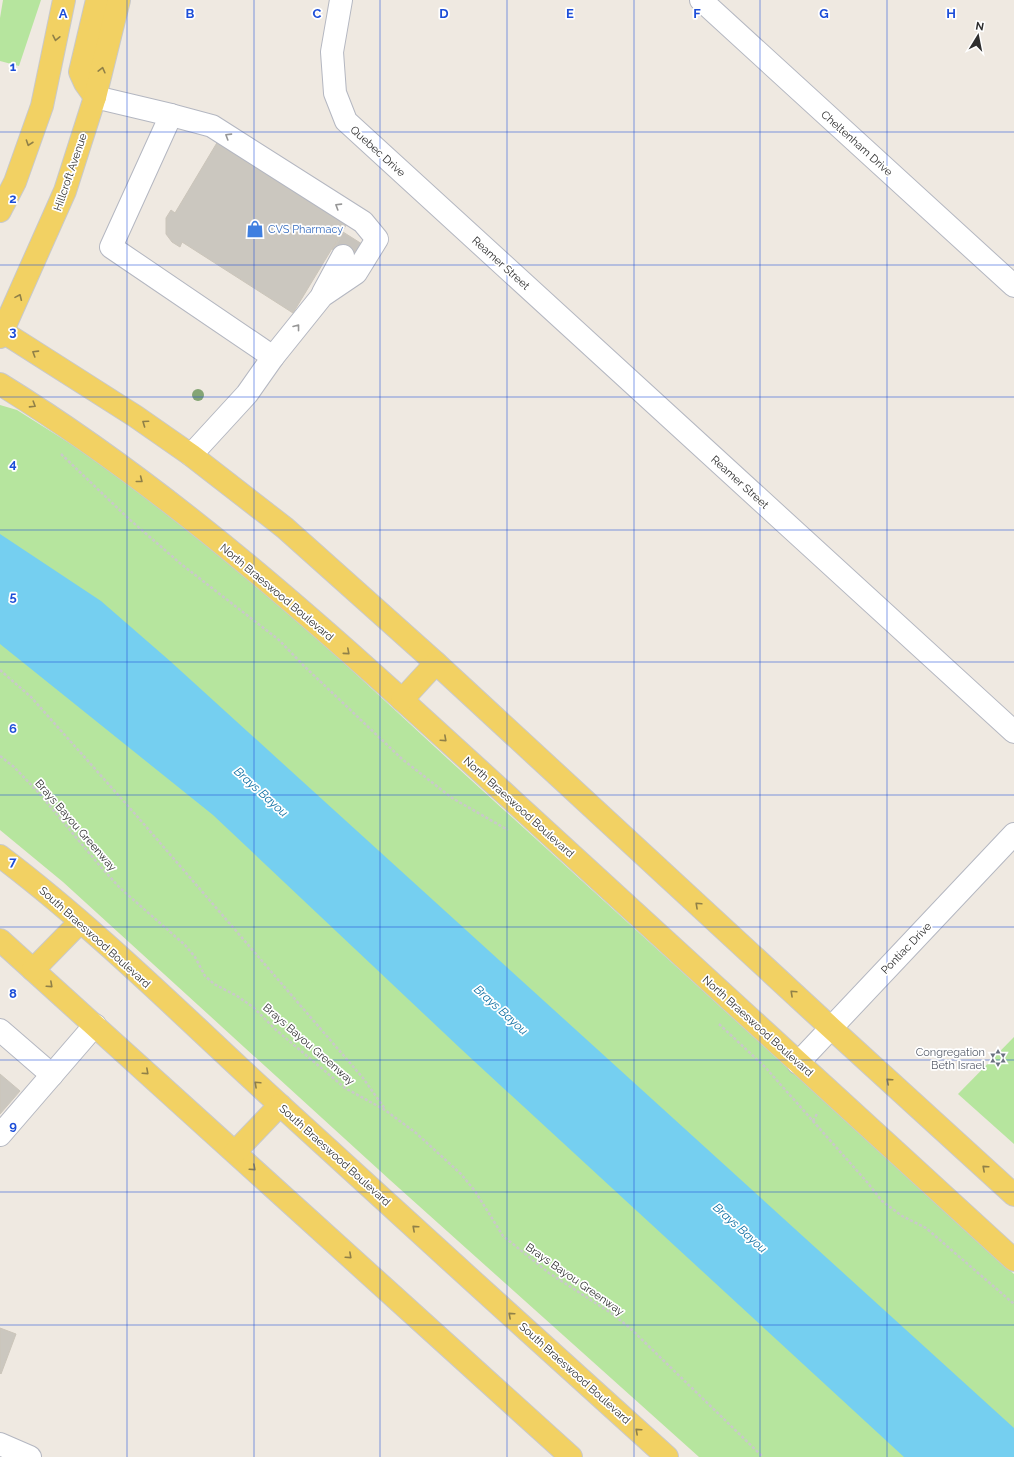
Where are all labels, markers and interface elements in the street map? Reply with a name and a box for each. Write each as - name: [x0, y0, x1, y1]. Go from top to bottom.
- text: A: [59, 6, 68, 21]
- text: B: [186, 6, 195, 21]
- text: C: [313, 6, 322, 21]
- text: D: [439, 6, 449, 21]
- text: E: [566, 6, 574, 21]
- text: F: [693, 6, 701, 21]
- text: G: [819, 6, 829, 21]
- text: H: [946, 6, 956, 21]
- north arrow: [958, 16, 998, 56]
- text: N: [974, 20, 985, 34]
- one-way arrow: [52, 35, 61, 41]
- text: 1: [10, 59, 17, 74]
- one-way arrow: [97, 67, 105, 73]
- street label: Cheltenham Drive: [818, 108, 895, 179]
- street label: Quebec Drive: [347, 123, 408, 180]
- street label: Hillcroft Avenue: [51, 131, 90, 213]
- one-way arrow: [225, 133, 232, 141]
- one-way arrow: [25, 140, 33, 147]
- text: 2: [9, 191, 17, 206]
- one-way arrow: [335, 203, 342, 211]
- shop icon: CVS Pharmacy: [245, 219, 265, 239]
- place label: CVS Pharmacy: [268, 223, 343, 236]
- street label: Reamer Street: [469, 234, 532, 293]
- one-way arrow: [14, 293, 22, 301]
- text: 3: [9, 324, 17, 339]
- one-way arrow: [292, 324, 299, 331]
- one-way arrow: [33, 351, 40, 358]
- one-way arrow: [29, 400, 36, 408]
- one-way arrow: [142, 420, 149, 428]
- street label: Reamer Street: [708, 453, 771, 512]
- text: 4: [9, 456, 17, 471]
- one-way arrow: [135, 475, 142, 482]
- street label: North Braeswood Boulevard: [217, 541, 336, 644]
- text: 5: [9, 589, 17, 604]
- one-way arrow: [343, 647, 350, 654]
- text: 6: [9, 721, 17, 736]
- one-way arrow: [439, 734, 447, 741]
- street label: North Braeswood Boulevard: [461, 754, 577, 860]
- water label: Brays Bayou: [231, 764, 291, 820]
- street label: Brays Bayou Greenway: [32, 777, 119, 874]
- text: 7: [9, 854, 17, 869]
- street label: South Braeswood Boulevard: [36, 884, 153, 991]
- one-way arrow: [695, 902, 703, 910]
- street label: Pontiac Drive: [878, 919, 935, 977]
- street label: North Braeswood Boulevard: [700, 973, 816, 1079]
- one-way arrow: [45, 980, 53, 987]
- water label: Brays Bayou: [471, 982, 531, 1038]
- text: 8: [9, 986, 17, 1001]
- one-way arrow: [790, 990, 798, 998]
- street label: Brays Bayou Greenway: [260, 1001, 357, 1088]
- place label: Congregation Beth Israel: [916, 1046, 985, 1072]
- synagogue icon: Congregation Beth Israel: [988, 1048, 1008, 1068]
- one-way arrow: [142, 1067, 149, 1074]
- one-way arrow: [886, 1078, 894, 1086]
- one-way arrow: [254, 1081, 261, 1088]
- street label: South Braeswood Boulevard: [276, 1102, 393, 1209]
- text: 9: [9, 1118, 17, 1133]
- one-way arrow: [248, 1164, 256, 1171]
- one-way arrow: [982, 1166, 990, 1173]
- water label: Brays Bayou: [710, 1200, 770, 1256]
- one-way arrow: [412, 1225, 420, 1232]
- street label: Brays Bayou Greenway: [523, 1241, 626, 1318]
- one-way arrow: [345, 1251, 352, 1258]
- one-way arrow: [508, 1312, 516, 1320]
- street label: South Braeswood Boulevard: [516, 1320, 633, 1427]
- one-way arrow: [635, 1428, 643, 1435]

